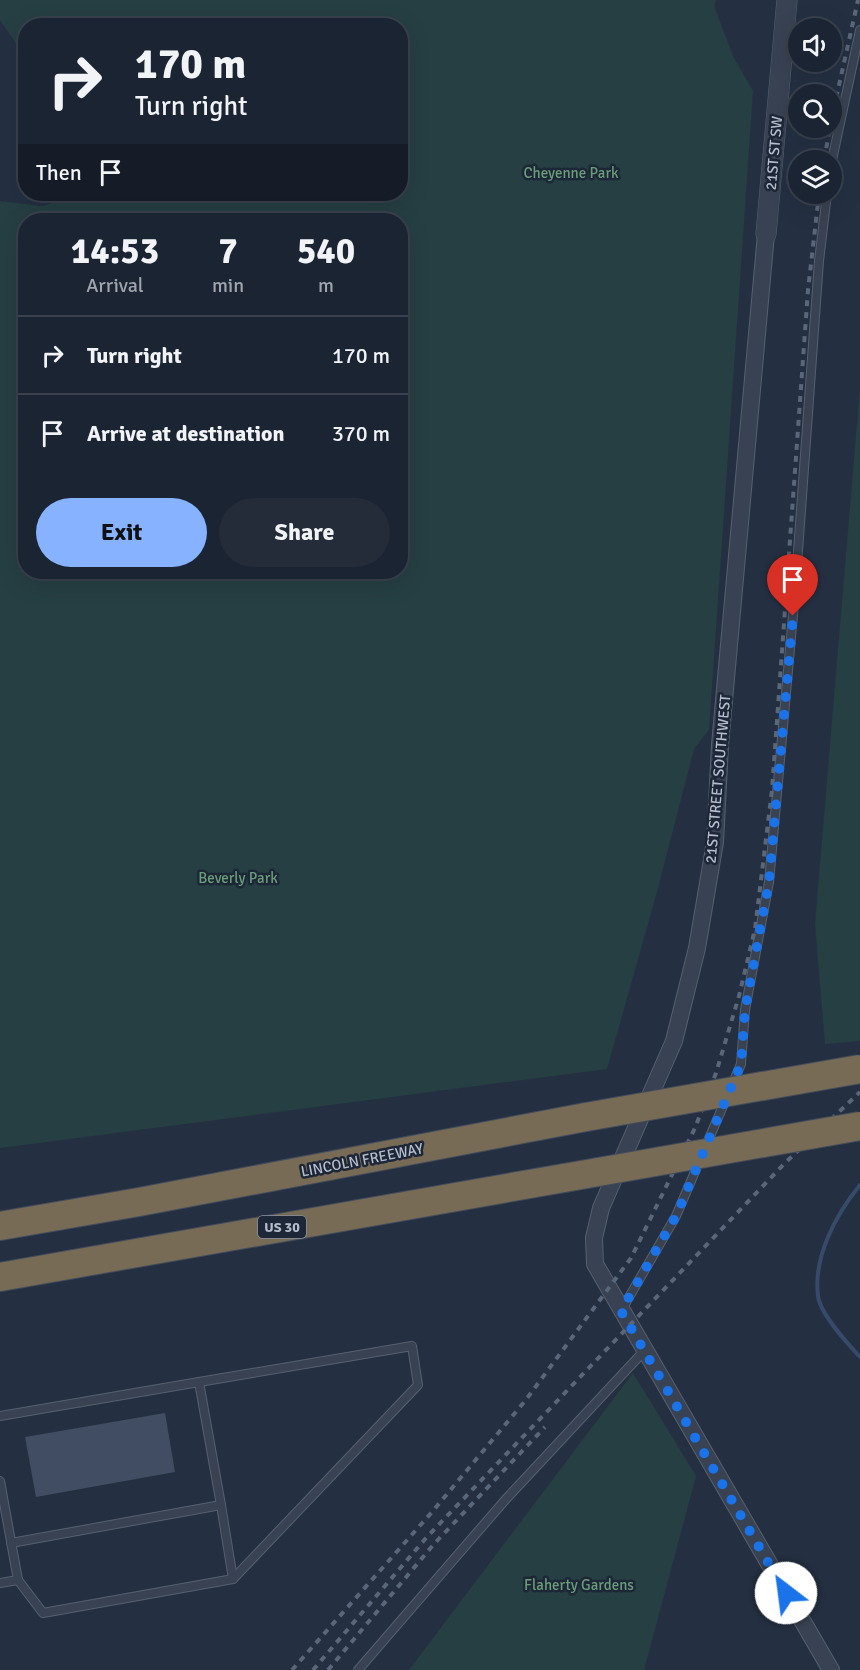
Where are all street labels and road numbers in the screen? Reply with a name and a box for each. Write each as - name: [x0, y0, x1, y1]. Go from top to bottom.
- street label: 21ST ST SW: [762, 115, 786, 191]
- street label: 21ST STREET SOUTHWEST: [702, 693, 734, 864]
- street label: LINCOLN FREEWAY: [299, 1139, 425, 1181]
- road number: US 30: [258, 1216, 306, 1238]

